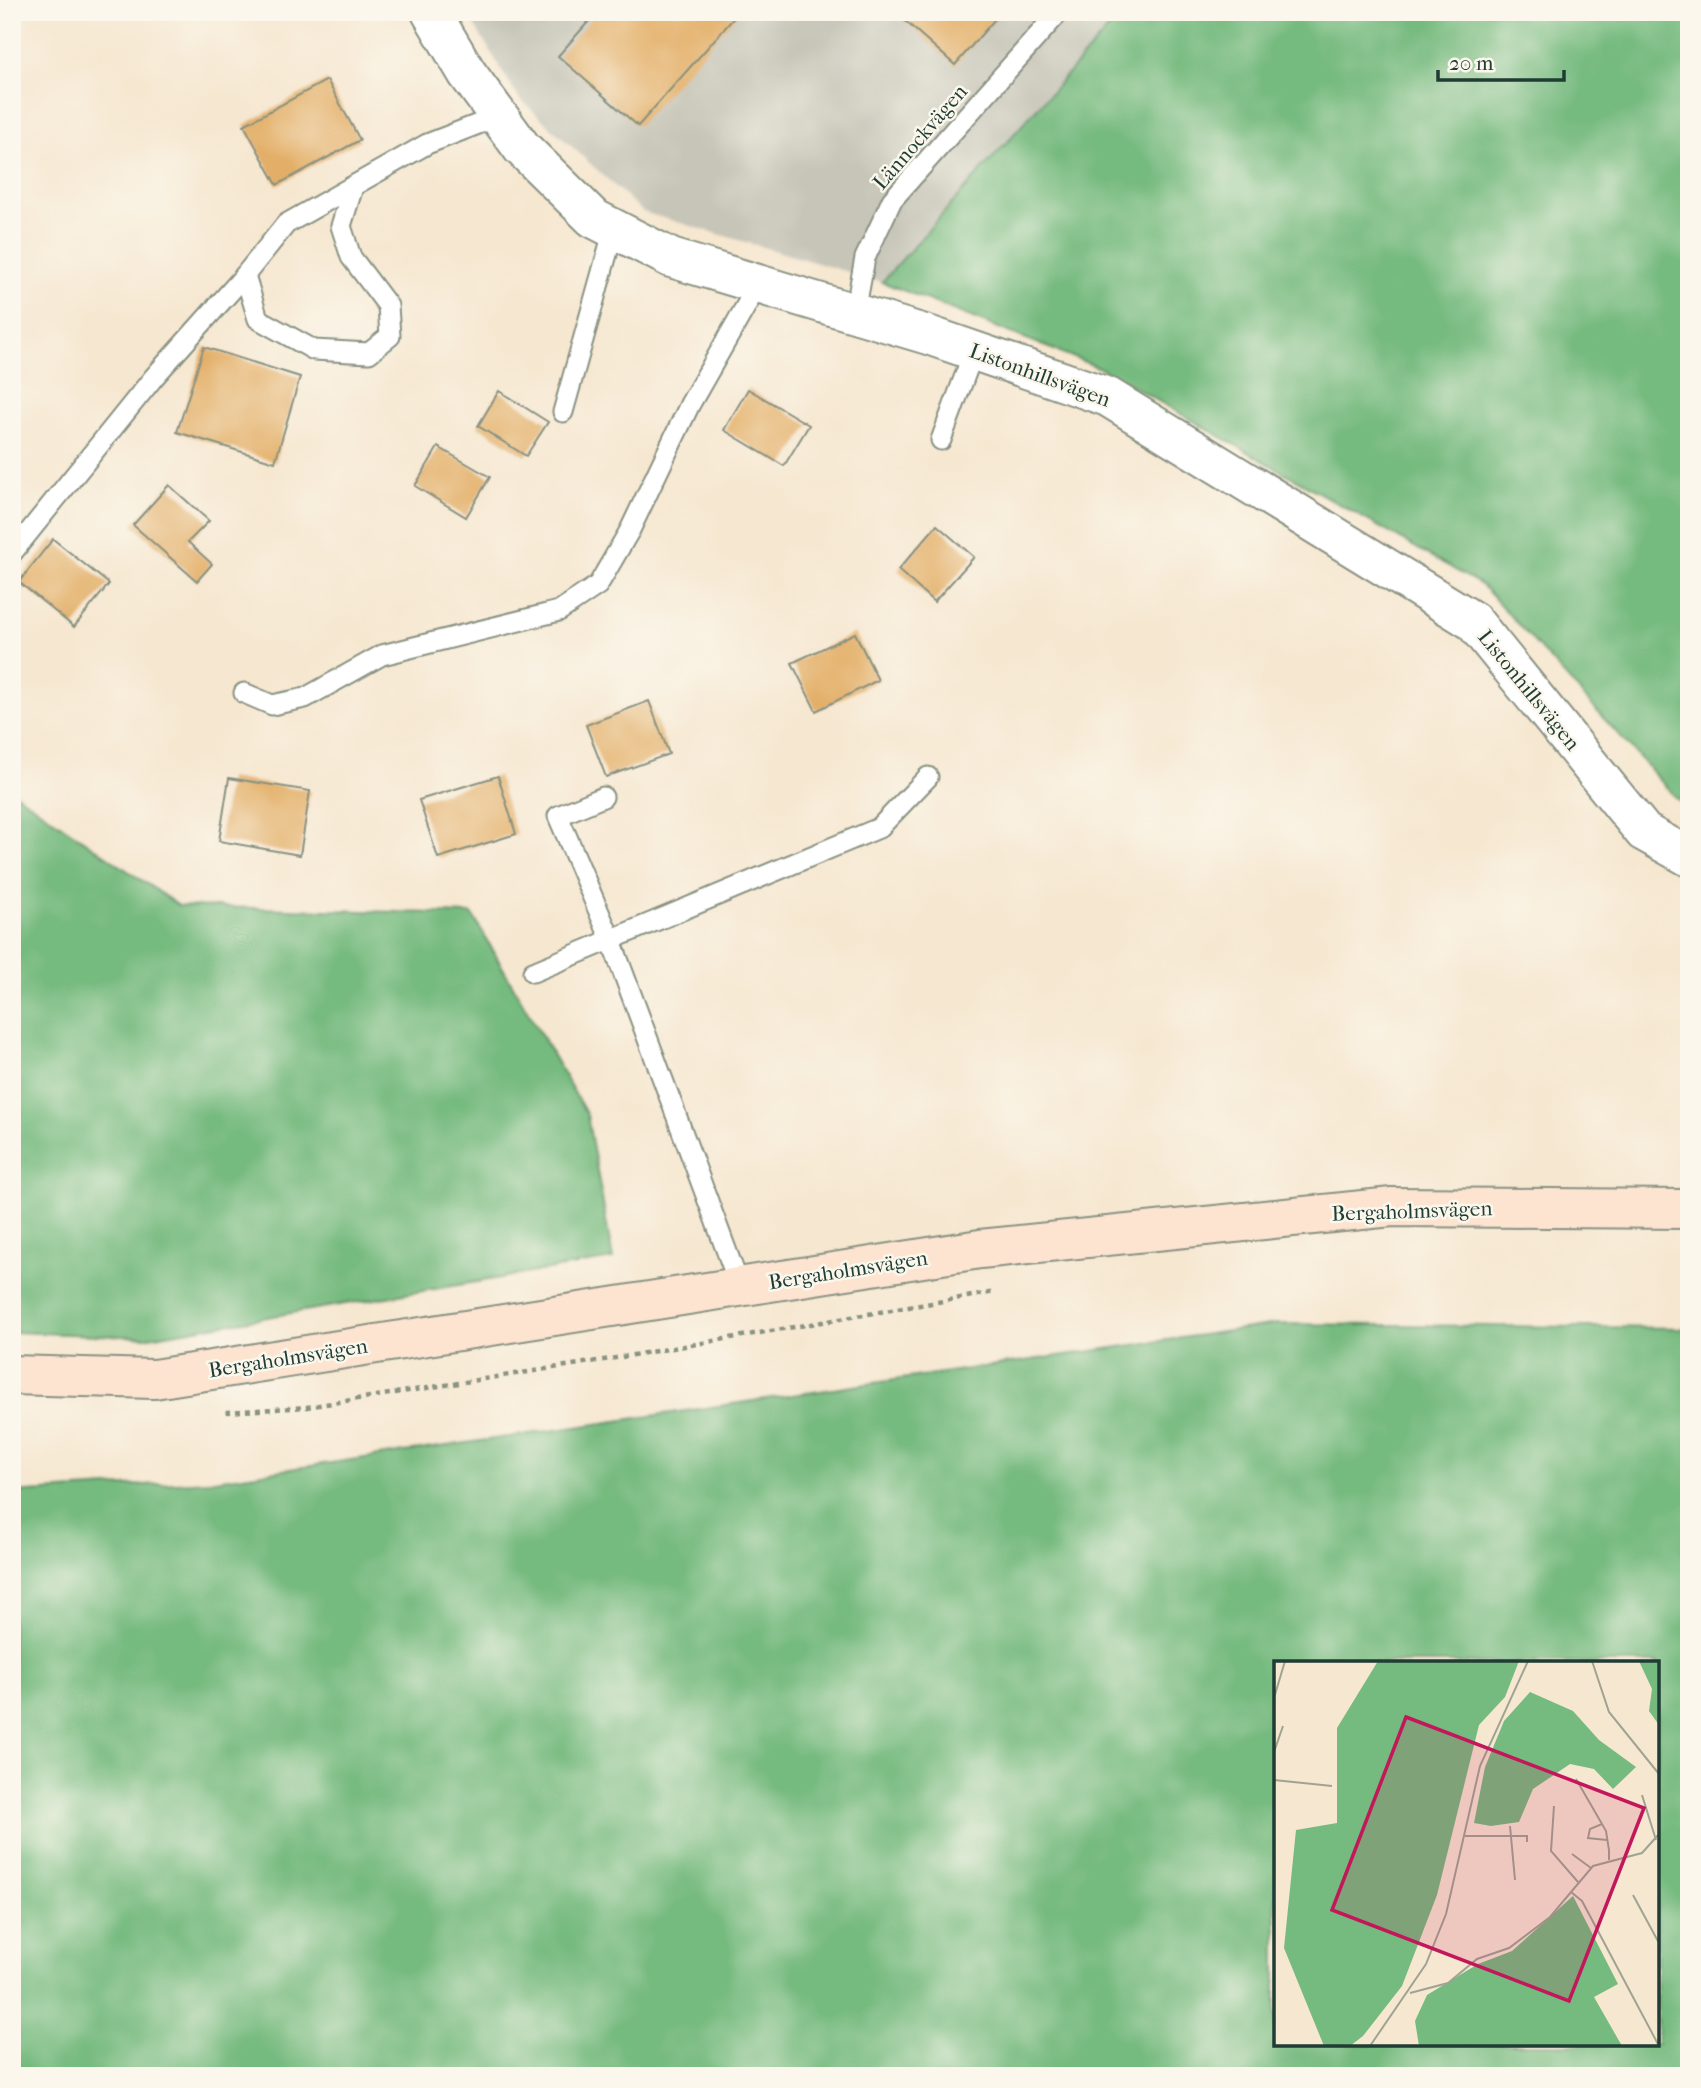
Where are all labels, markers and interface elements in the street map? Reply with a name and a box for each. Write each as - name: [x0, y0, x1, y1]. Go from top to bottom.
- scale bar: [1438, 38, 1564, 82]
- text: 20 m: [1449, 51, 1494, 75]
- street label: Lännockvägen: [868, 80, 972, 194]
- street label: Listonhillsvägen: [966, 338, 1114, 412]
- street label: Listonhillsvägen: [1473, 625, 1585, 755]
- street label: Bergaholmsvägen: [1331, 1196, 1493, 1226]
- street label: Bergaholmsvägen: [767, 1246, 929, 1294]
- street label: Bergaholmsvägen: [207, 1334, 369, 1382]
- inset map: [1274, 1661, 1659, 2046]

